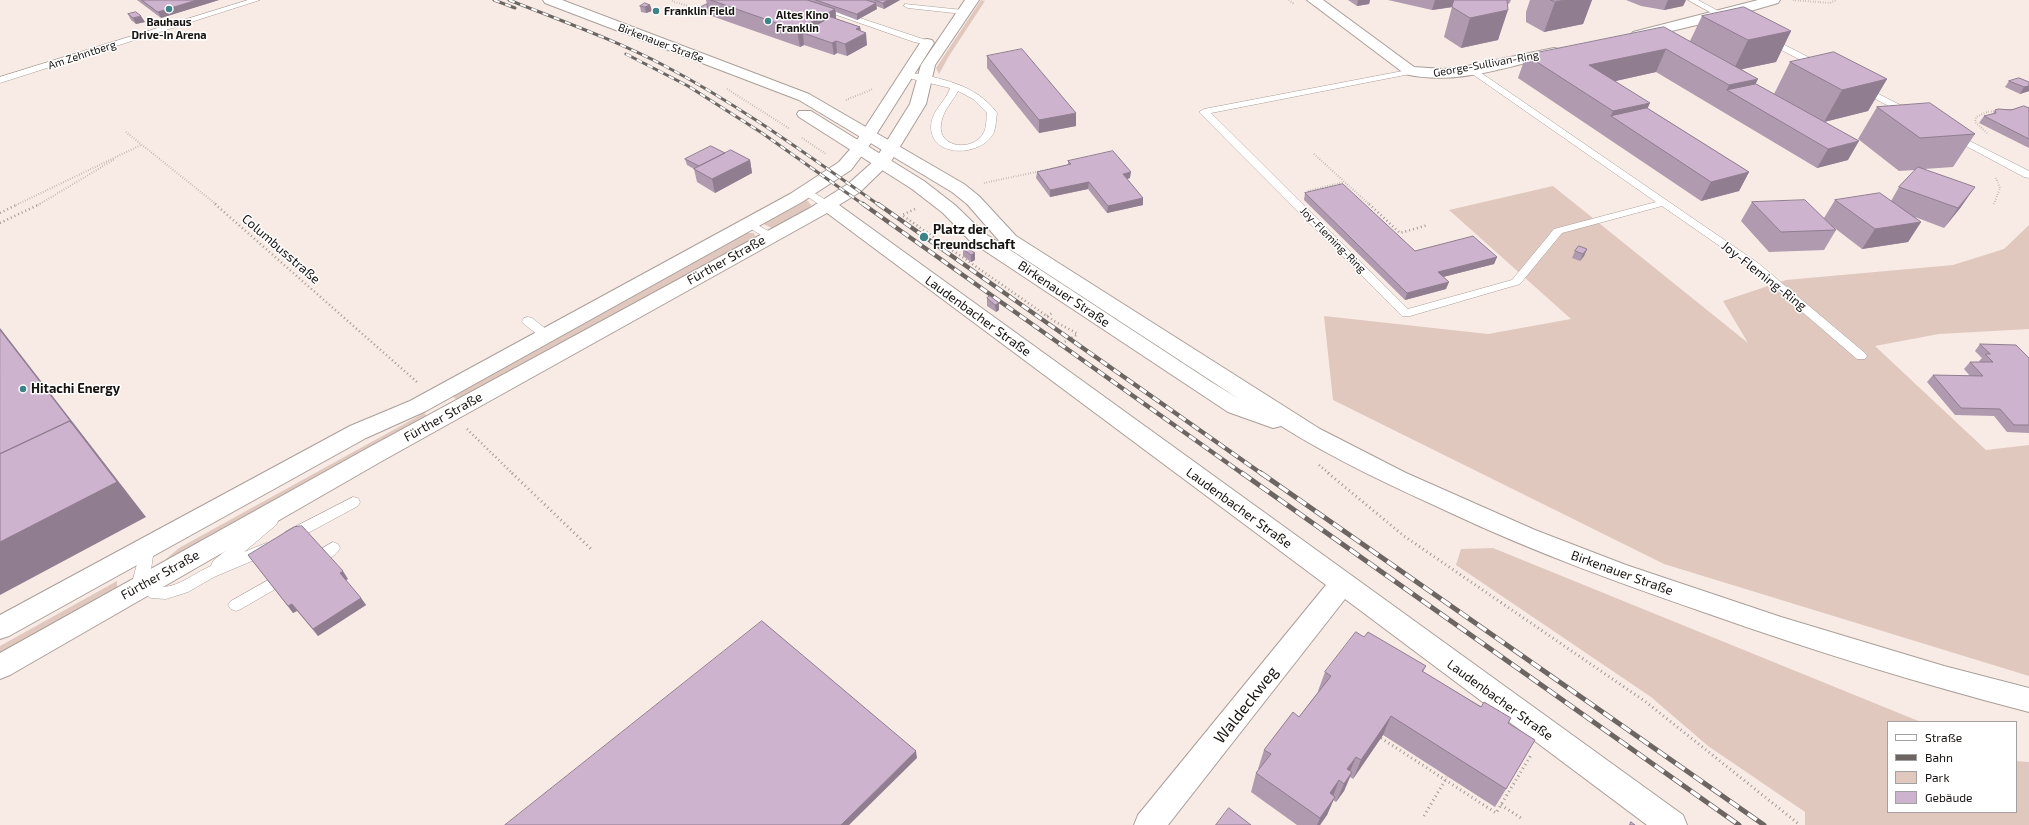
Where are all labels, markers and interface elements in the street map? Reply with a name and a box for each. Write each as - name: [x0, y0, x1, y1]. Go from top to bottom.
- marker: Bauhaus Drive-In Arena: [164, 4, 174, 14]
- place label: Franklin Field: [664, 4, 735, 18]
- marker: Franklin Field: [651, 6, 661, 16]
- place label: Altes Kino Franklin: [776, 8, 829, 34]
- place label: Bauhaus Drive-In Arena: [131, 15, 207, 41]
- marker: Altes Kino Franklin: [763, 16, 773, 26]
- street label: Birkenauer Straße: [616, 21, 706, 65]
- street label: Am Zehntberg: [46, 38, 118, 72]
- street label: George-Sullivan-Ring: [1432, 48, 1540, 80]
- street label: Joy-Fleming-Ring: [1297, 204, 1369, 276]
- street label: Columbusstraße: [239, 211, 323, 287]
- place label: Platz der Freundschaft: [933, 222, 1015, 253]
- marker: Platz der Freundschaft: [918, 231, 930, 243]
- street label: Fürther Straße: [684, 232, 768, 288]
- street label: Joy-Fleming-Ring: [1718, 238, 1810, 314]
- street label: Birkenauer Straße: [1015, 258, 1113, 330]
- street label: Laudenbacher Straße: [922, 272, 1034, 360]
- place label: Hitachi Energy: [31, 381, 120, 397]
- marker: Hitachi Energy: [18, 384, 28, 394]
- street label: Fürther Straße: [401, 389, 485, 445]
- street label: Laudenbacher Straße: [1183, 464, 1295, 552]
- street label: Fürther Straße: [118, 547, 202, 603]
- street label: Birkenauer Straße: [1569, 547, 1675, 599]
- street label: Laudenbacher Straße: [1444, 656, 1556, 744]
- street label: Waldeckweg: [1210, 662, 1282, 748]
- legend: [1887, 721, 2017, 813]
- text: Straße: [1925, 730, 1962, 744]
- text: Bahn: [1925, 750, 1953, 764]
- text: Park: [1925, 770, 1950, 784]
- text: Gebäude: [1925, 790, 1973, 804]

